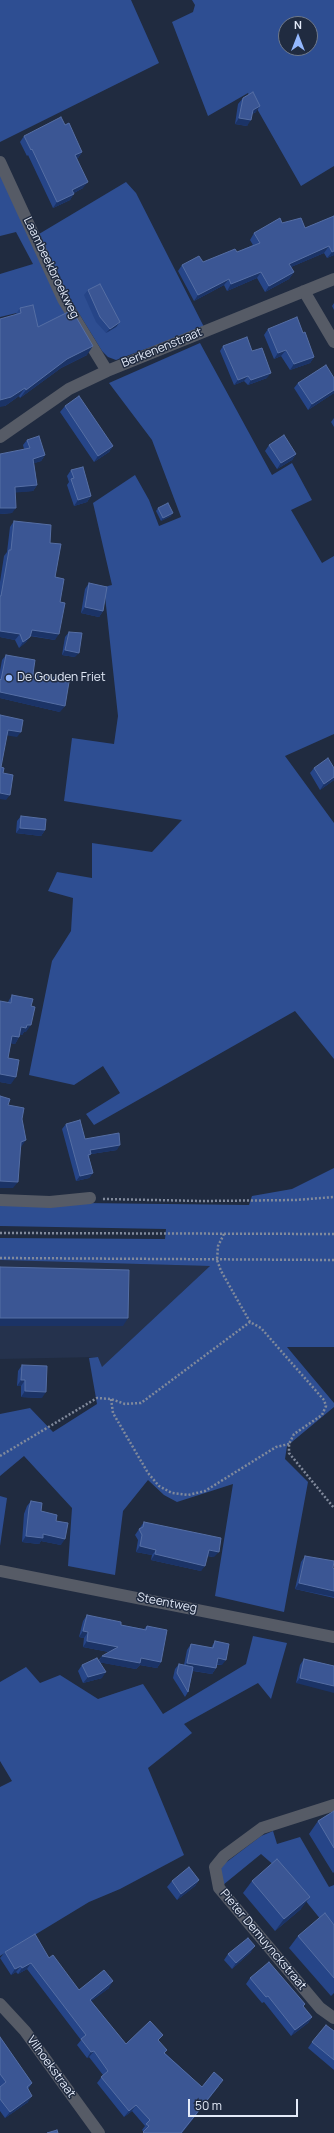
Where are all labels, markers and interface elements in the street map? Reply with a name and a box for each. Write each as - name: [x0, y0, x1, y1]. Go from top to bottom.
- north arrow: [278, 16, 318, 56]
- text: N: [294, 17, 302, 32]
- street label: Laambeekbroekweg: [20, 215, 82, 321]
- street label: Berkenenstraat: [120, 325, 204, 371]
- place label: De Gouden Friet: [17, 671, 106, 685]
- marker: De Gouden Friet: [4, 673, 14, 683]
- street label: Steentweg: [136, 1590, 198, 1616]
- street label: Pieter Demuynckstraat: [217, 1887, 309, 1993]
- street label: Vilhoekstraat: [24, 2033, 78, 2101]
- scale bar: [190, 2091, 300, 2117]
- text: 50 m: [195, 2097, 222, 2114]

